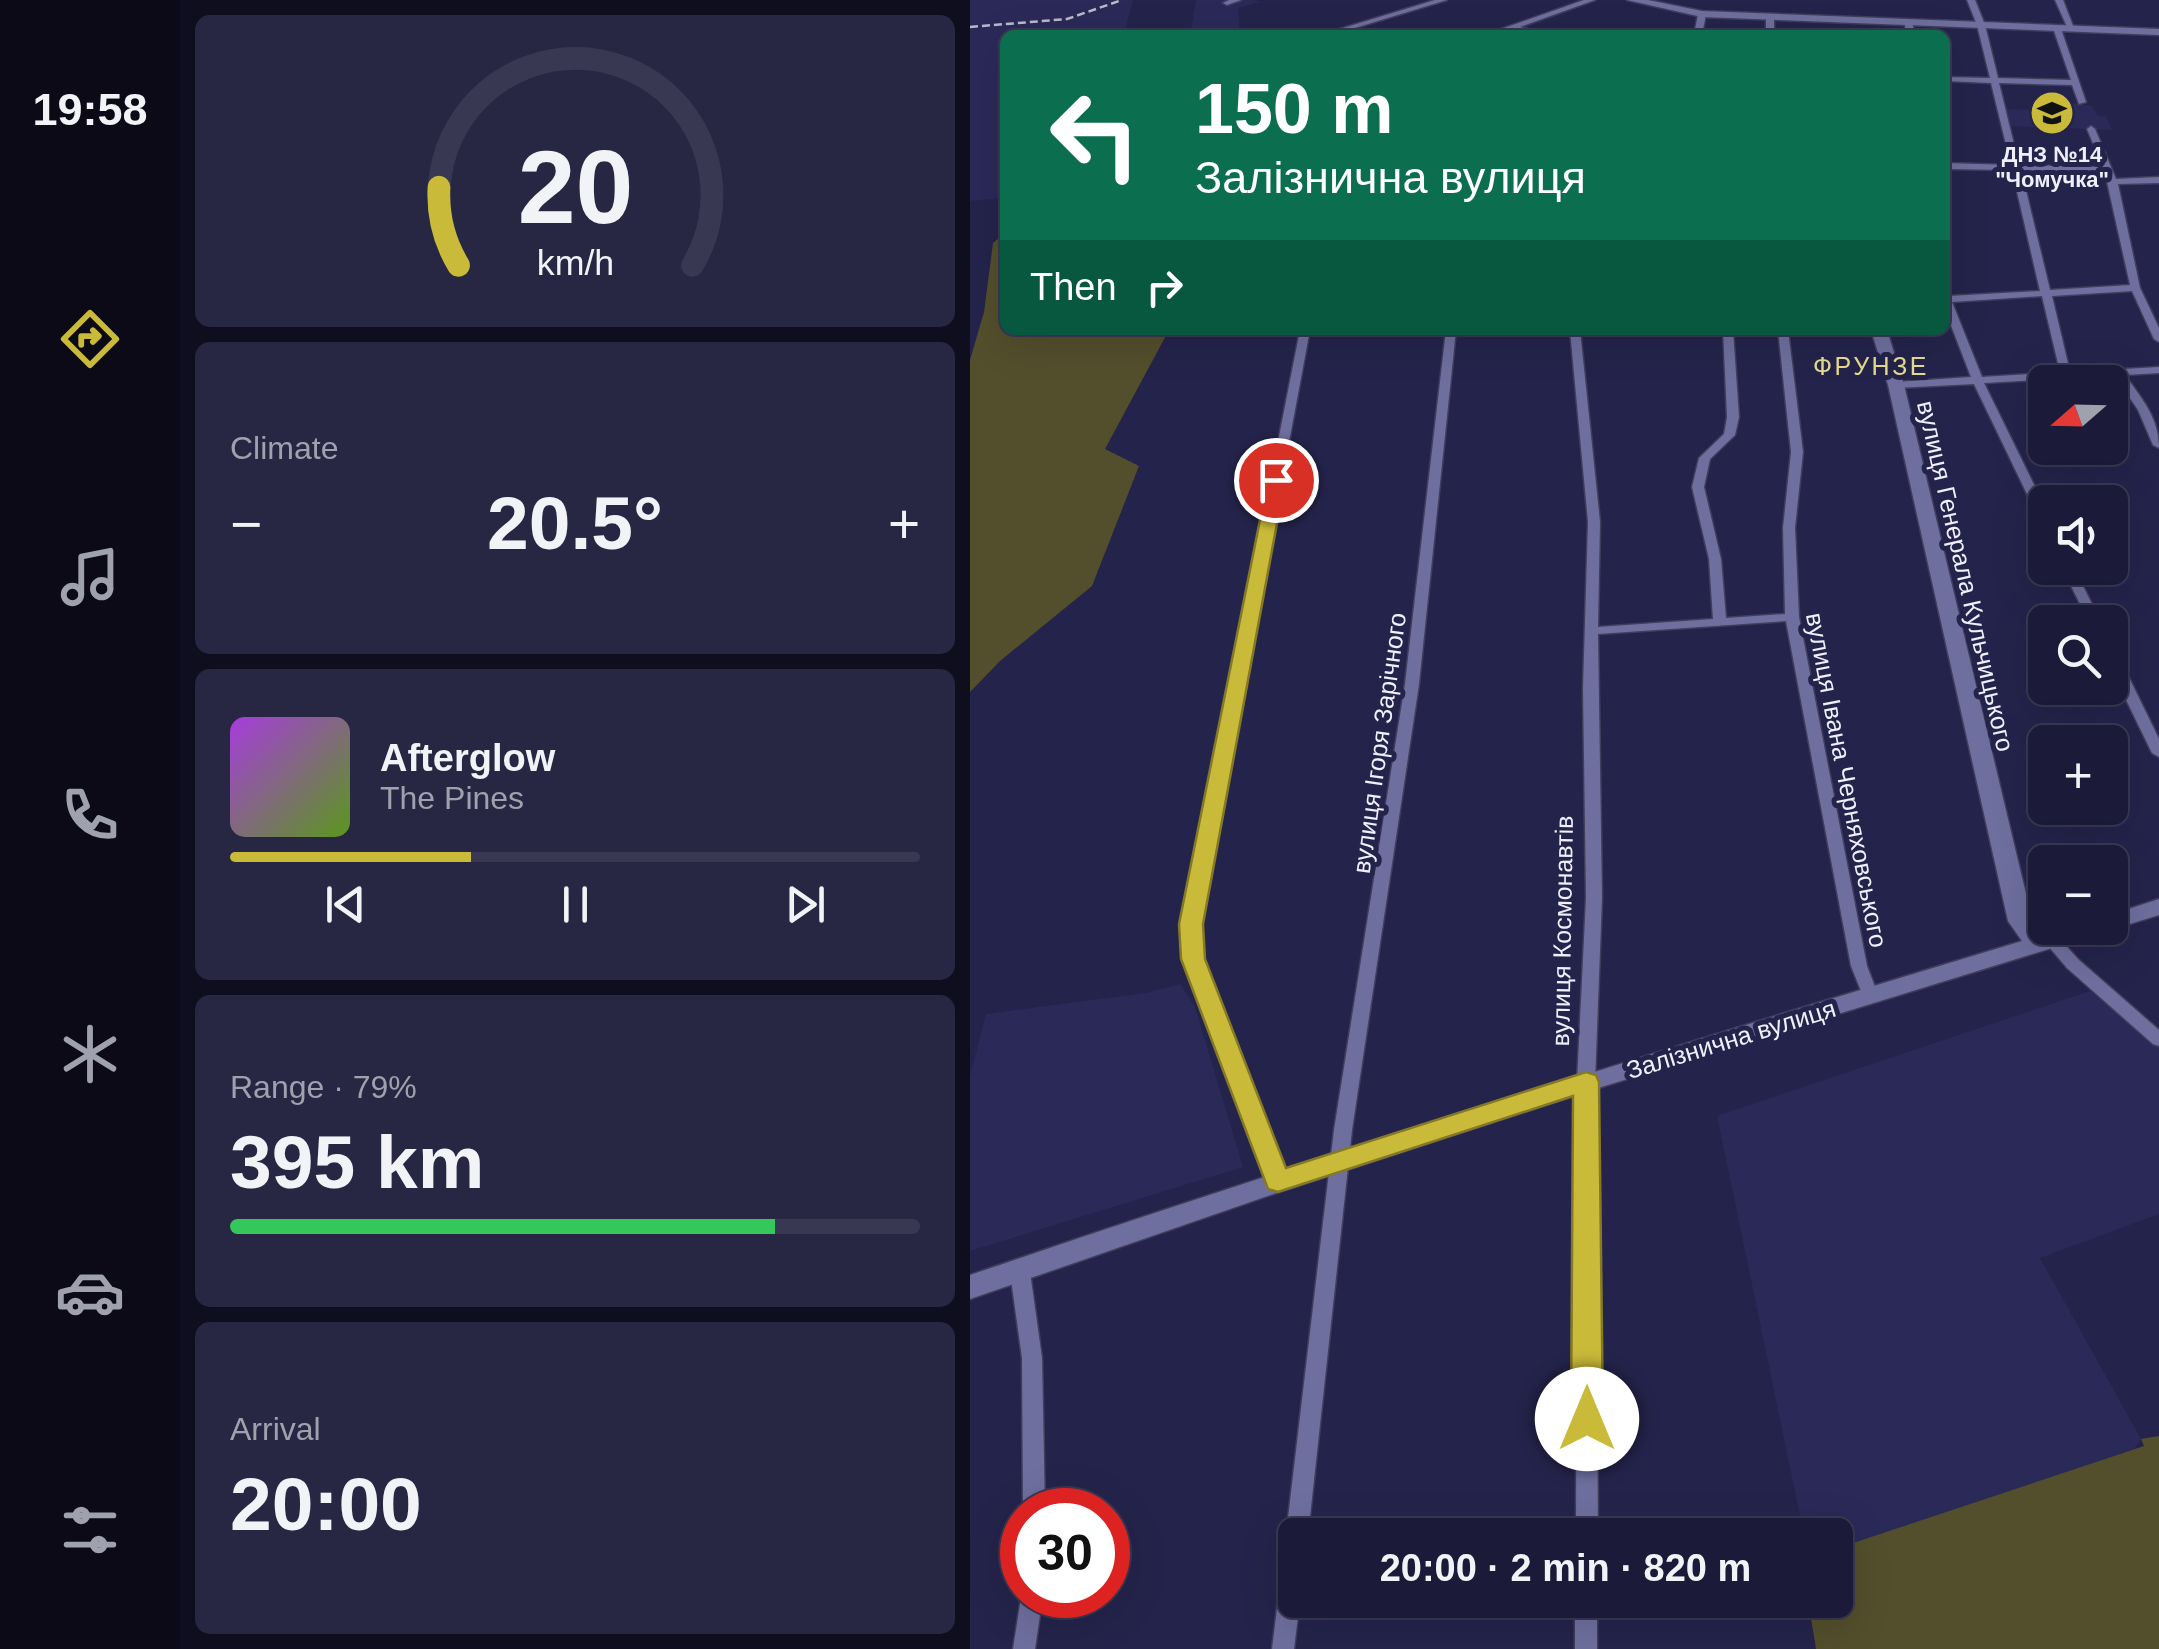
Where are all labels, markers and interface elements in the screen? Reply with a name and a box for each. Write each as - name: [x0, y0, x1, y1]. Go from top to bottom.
- icon: left: [1030, 70, 1160, 200]
- text: 150 m: [1195, 70, 1393, 148]
- text: 19:58: [32, 84, 148, 135]
- school or university icon: ДНЗ №14 "Чомучка": [2029, 90, 2075, 136]
- text: 20: [517, 129, 633, 245]
- place label: ДНЗ №14 "Чомучка": [1995, 142, 2109, 192]
- text: Залізнична вулиця: [1195, 152, 1586, 203]
- text: km/h: [536, 243, 614, 283]
- icon: right: [1137, 260, 1192, 315]
- text: Then: [1030, 266, 1117, 308]
- icon: directions: [55, 304, 125, 374]
- district label: ФРУНЗЕ: [1813, 352, 1929, 380]
- north arrow: [2028, 365, 2128, 465]
- map controls: [2028, 365, 2128, 945]
- street label: вулиця Генерала Кульчицького: [1912, 398, 2020, 754]
- text: Climate: [230, 430, 338, 466]
- pin: [1234, 438, 1319, 523]
- icon: arrive: [1249, 453, 1304, 508]
- text: 20.5°: [487, 481, 663, 565]
- button: sound: [2028, 485, 2128, 585]
- text: −: [230, 493, 262, 555]
- text: +: [888, 493, 920, 555]
- icon: music: [55, 542, 125, 612]
- button: search: [2028, 605, 2128, 705]
- street label: вулиця Івана Черняховського: [1801, 610, 1893, 950]
- street label: вулиця Ігоря Зарічного: [1347, 611, 1411, 875]
- button: +: [2028, 725, 2128, 825]
- text: Afterglow: [380, 737, 555, 779]
- icon: phone: [55, 780, 125, 850]
- text: The Pines: [380, 780, 524, 816]
- street label: вулиця Космонавтів: [1546, 815, 1578, 1047]
- button: −: [2028, 845, 2128, 945]
- icon: previous: [318, 877, 373, 932]
- icon: pause: [548, 877, 603, 932]
- icon: next: [778, 877, 833, 932]
- street label: Залізнична вулиця: [1623, 994, 1839, 1084]
- icon: climate: [55, 1019, 125, 1089]
- text: Range · 79%: [230, 1069, 417, 1105]
- text: 395 km: [230, 1120, 484, 1204]
- icon: car: [55, 1257, 125, 1327]
- position arrow: [1535, 1367, 1639, 1471]
- text: Arrival: [230, 1411, 321, 1447]
- text: 20:00: [230, 1462, 422, 1546]
- speed limit sign: 30: [1000, 1488, 1130, 1618]
- icon: filters: [55, 1495, 125, 1565]
- text: 20:00 · 2 min · 820 m: [1380, 1547, 1751, 1589]

